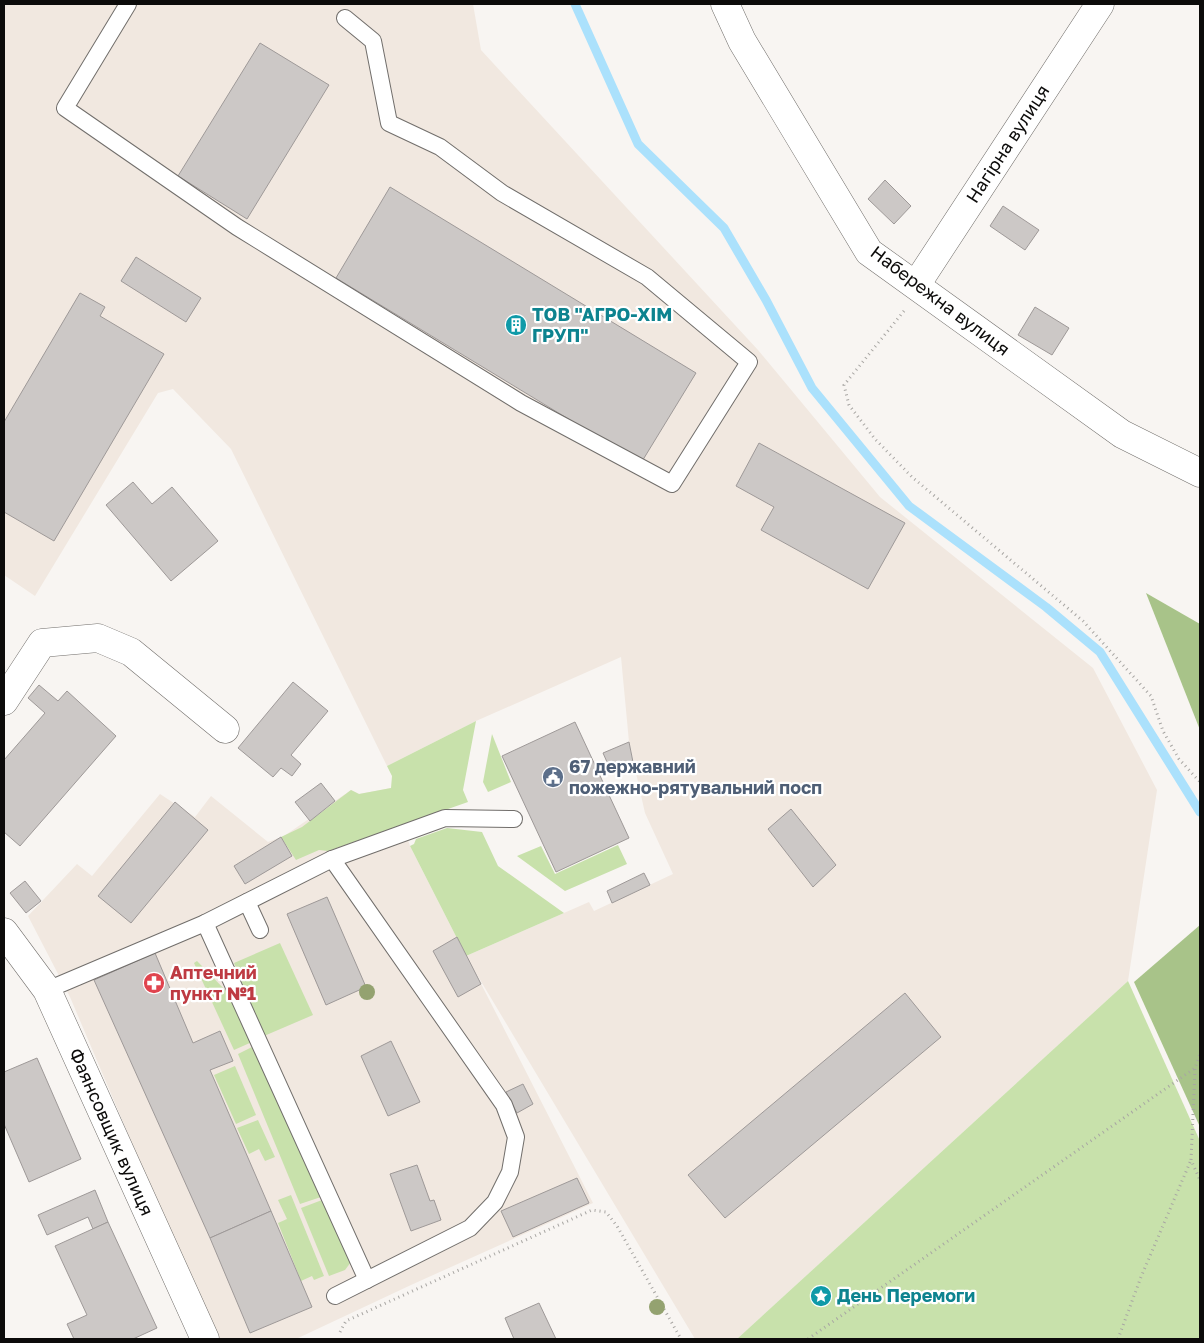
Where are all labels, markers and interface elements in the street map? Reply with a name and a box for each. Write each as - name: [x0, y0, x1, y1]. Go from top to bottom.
- street label: Нагірна вулиця: [961, 80, 1054, 207]
- street label: Набережна вулиця: [867, 241, 1015, 360]
- place label: ТОВ "АГРО-ХІМ ГРУП": [532, 303, 672, 346]
- building icon: ТОВ "АГРО-ХІМ ГРУП": [504, 313, 528, 337]
- place label: 67 державний пожежно-рятувальний посп: [569, 755, 822, 798]
- public building icon: 67 державний пожежно-рятувальний посп: [541, 765, 565, 789]
- place label: Аптечний пункт №1: [170, 961, 257, 1004]
- pharmacy icon: Аптечний пункт №1: [142, 971, 166, 995]
- street label: Фаянсовщик вулиця: [65, 1044, 159, 1219]
- place icon: День Перемоги: [809, 1284, 833, 1308]
- place label: День Перемоги: [837, 1284, 975, 1306]

